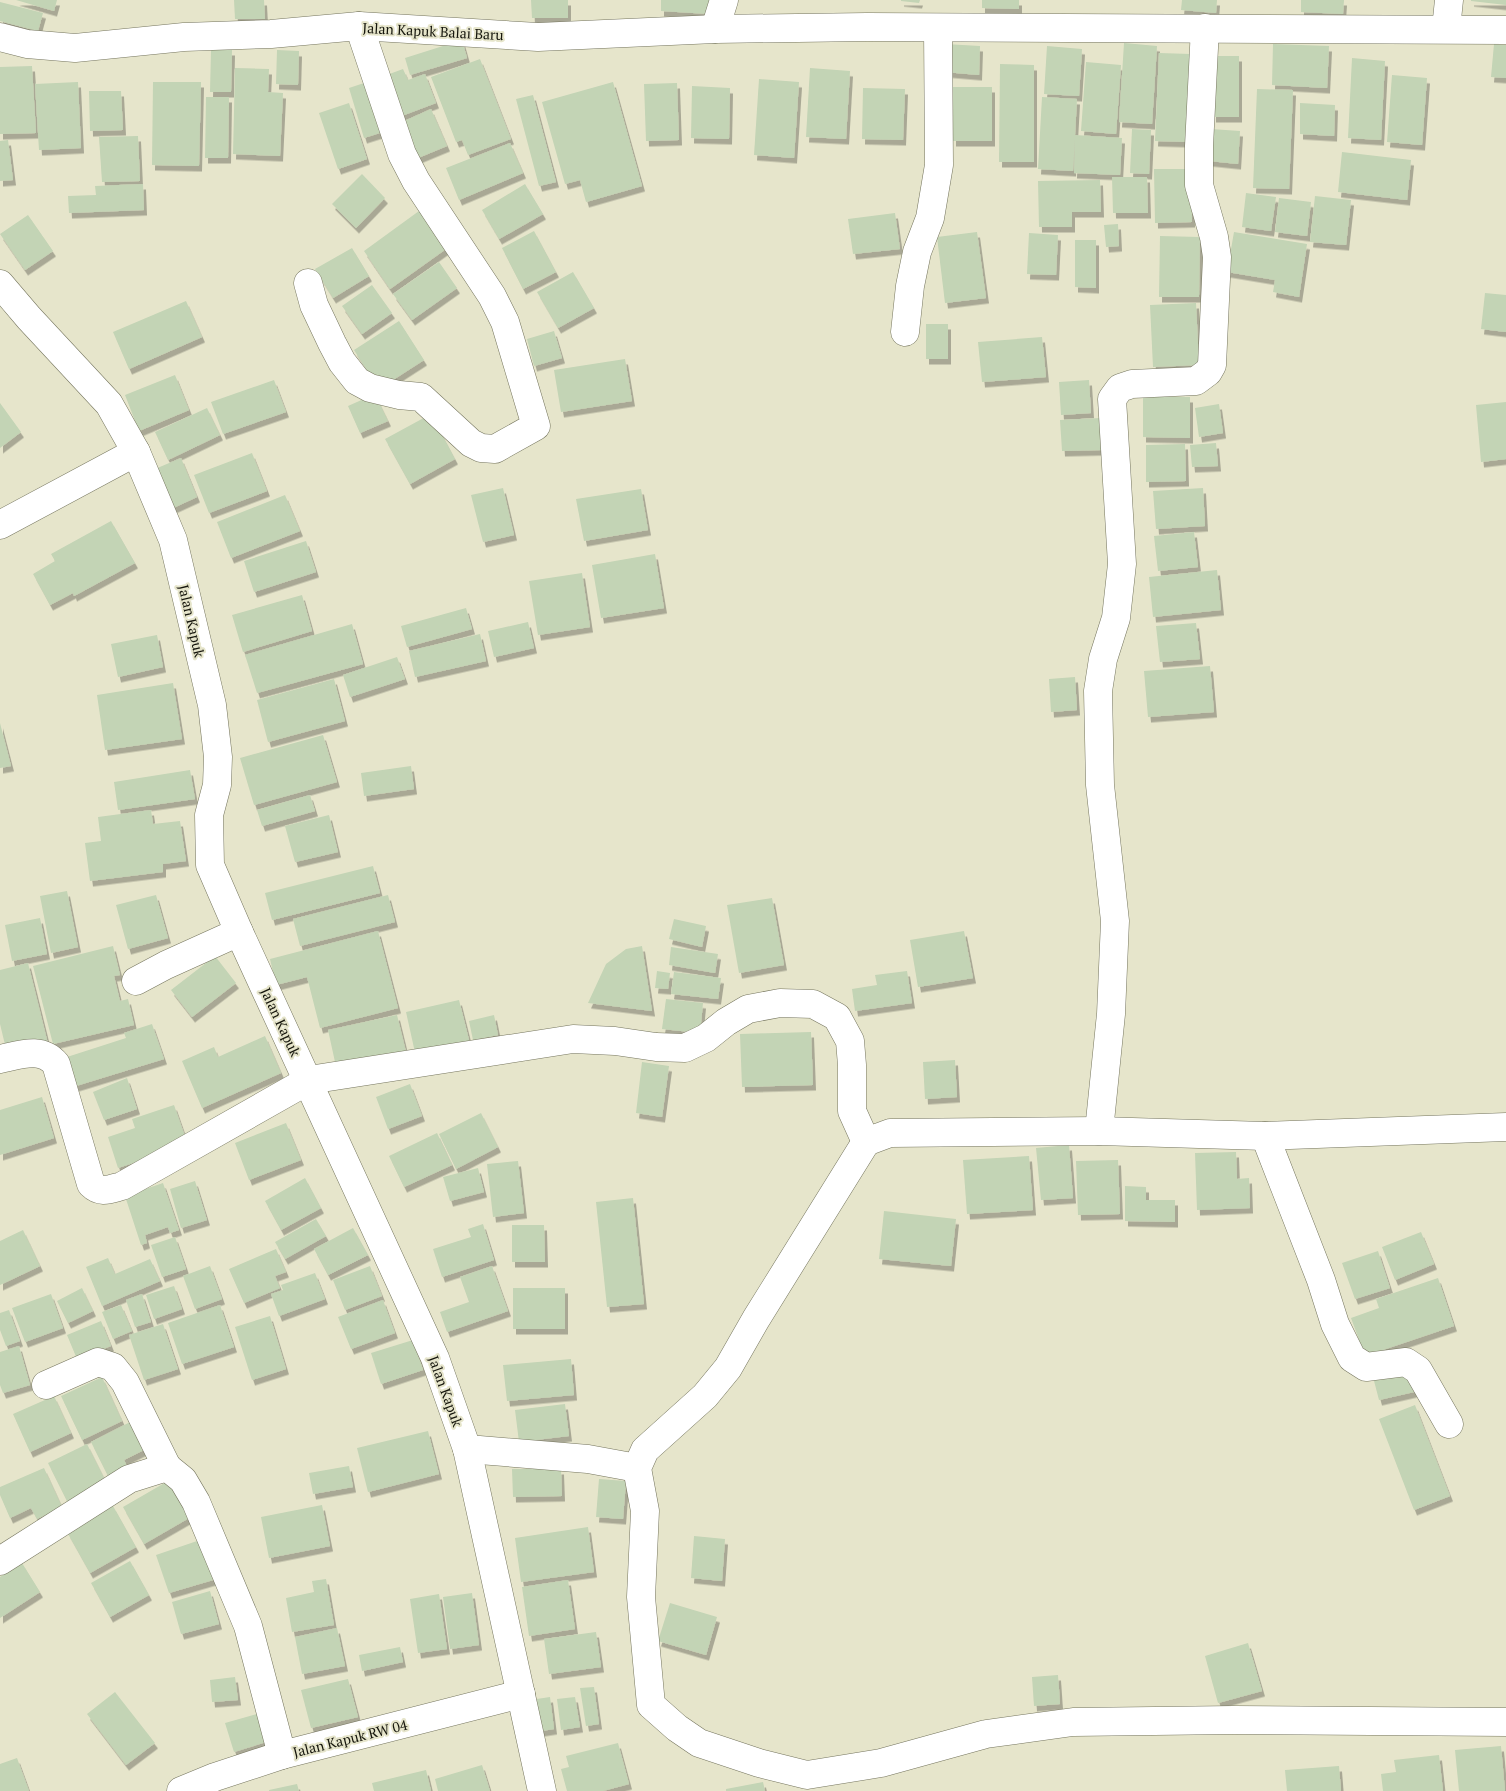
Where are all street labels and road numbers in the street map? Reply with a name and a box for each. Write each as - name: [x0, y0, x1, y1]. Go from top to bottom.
- street label: Jalan Kapuk Balai Baru: [362, 18, 504, 44]
- street label: Jalan Kapuk: [174, 583, 210, 660]
- street label: Jalan Kapuk: [257, 984, 306, 1060]
- street label: Jalan Kapuk: [424, 1353, 468, 1430]
- street label: Jalan Kapuk RW 04: [291, 1714, 410, 1761]

